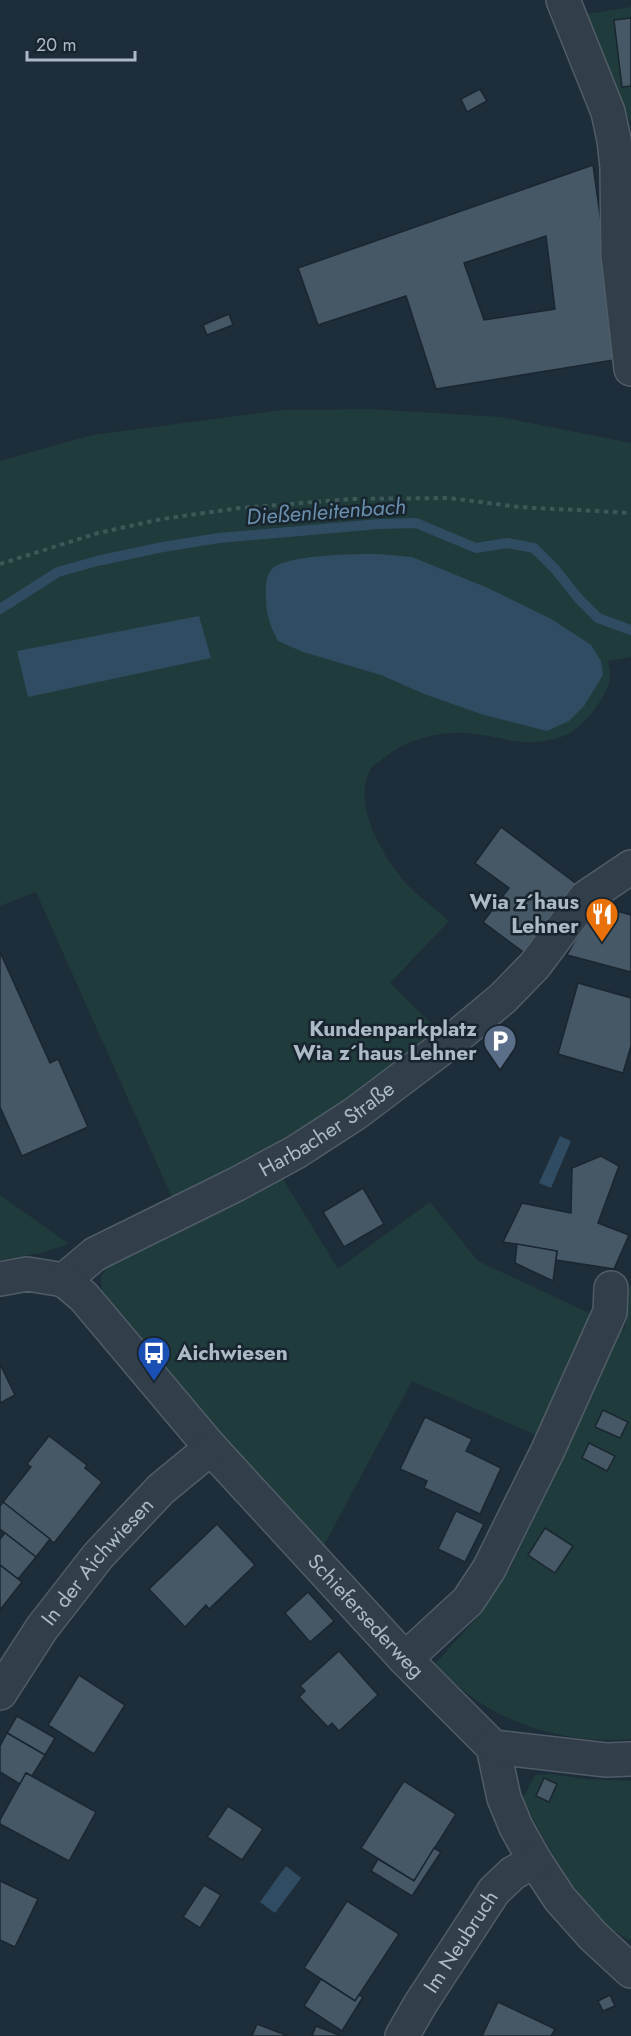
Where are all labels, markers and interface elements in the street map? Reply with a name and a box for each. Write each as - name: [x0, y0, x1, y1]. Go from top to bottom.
- scale bar: [27, 24, 135, 62]
- text: 20 m: [36, 32, 76, 58]
- water label: Dießenleitenbach: [245, 489, 407, 533]
- place label: Wia z´haus Lehner: [469, 887, 579, 941]
- restaurant icon: Wia z´haus Lehner: [584, 896, 620, 943]
- place label: Kundenparkplatz Wia z´haus Lehner: [293, 1014, 477, 1068]
- parking icon: Kundenparkplatz Wia z´haus Lehner: [482, 1023, 518, 1070]
- street label: Harbacher Straße: [254, 1074, 401, 1184]
- bus stop icon: Aichwiesen: [136, 1335, 172, 1382]
- place label: Aichwiesen: [176, 1338, 288, 1368]
- street label: In der Aichwiesen: [34, 1491, 161, 1632]
- street label: Schiefersederweg: [301, 1547, 431, 1685]
- street label: Im Neubruch: [416, 1885, 505, 1999]

